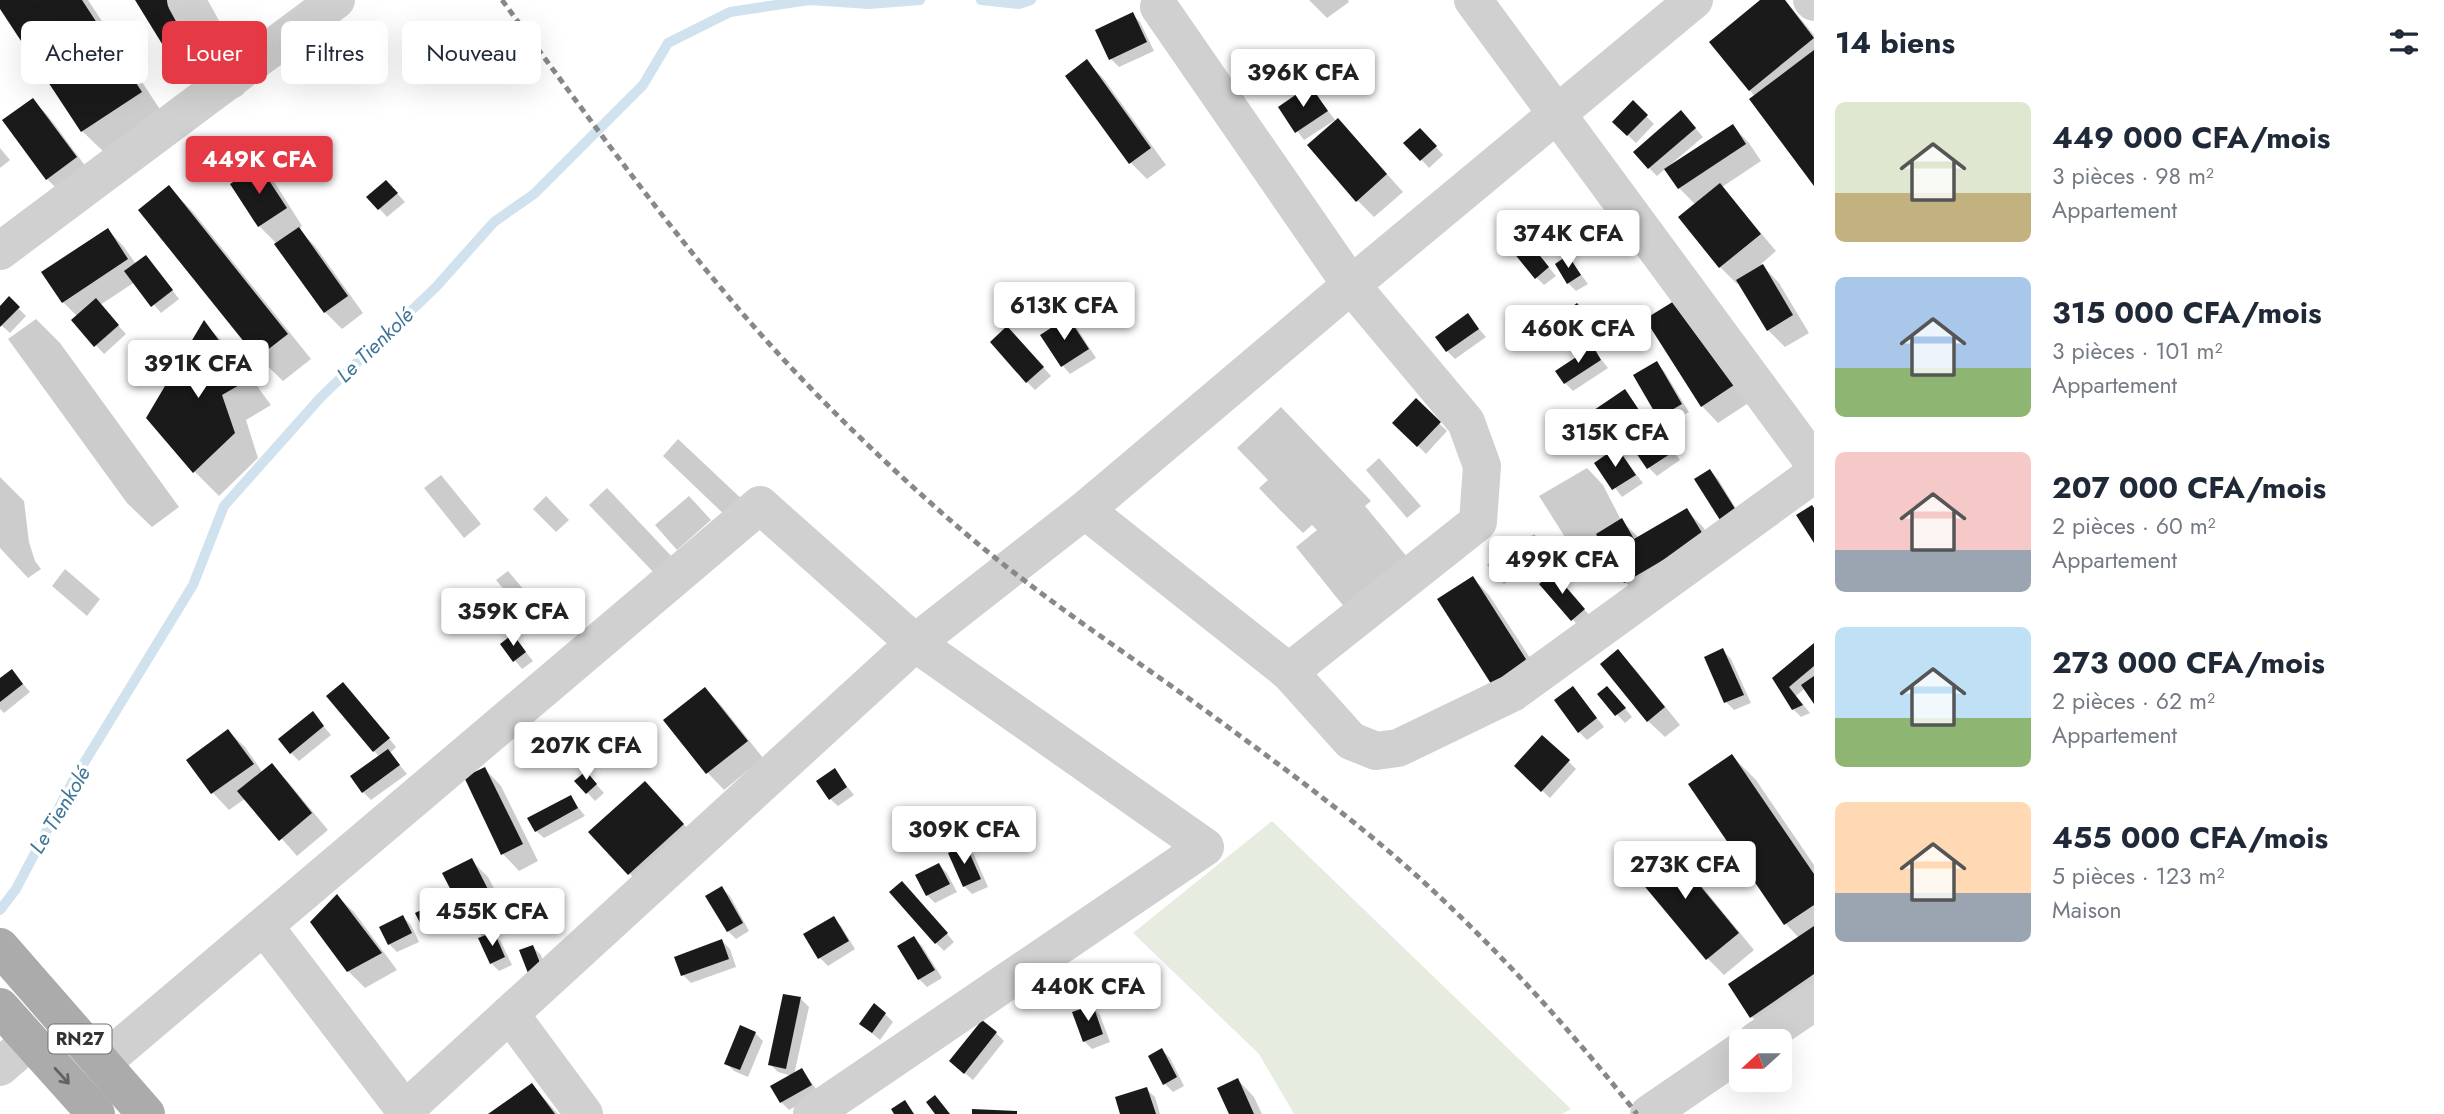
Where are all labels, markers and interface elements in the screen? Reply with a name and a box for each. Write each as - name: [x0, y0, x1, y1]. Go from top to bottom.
- chip: Acheter: [21, 21, 148, 84]
- chip: Louer: [162, 21, 267, 84]
- chip: Filtres: [281, 21, 388, 84]
- chip: Nouveau: [402, 21, 541, 84]
- text: 14 biens: [1835, 21, 1955, 64]
- icon: filters: [2385, 23, 2423, 61]
- pin: 396K CFA: [1231, 50, 1375, 109]
- text: 396K CFA: [1247, 55, 1359, 89]
- text: 449 000 CFA/mois: [2052, 116, 2330, 159]
- icon: home: [1891, 130, 1975, 214]
- pin: 449K CFA: [187, 136, 331, 196]
- text: 449K CFA: [202, 142, 316, 176]
- text: 3 pièces · 98 m²: [2052, 159, 2214, 193]
- text: Appartement: [2052, 193, 2177, 227]
- pin: 374K CFA: [1496, 210, 1640, 270]
- text: 374K CFA: [1513, 216, 1623, 250]
- pin: 613K CFA: [992, 282, 1136, 342]
- text: 613K CFA: [1010, 288, 1118, 322]
- text: 315 000 CFA/mois: [2052, 291, 2322, 334]
- water label: Le Tienkolé: [330, 300, 421, 389]
- icon: home: [1891, 305, 1975, 389]
- pin: 460K CFA: [1506, 306, 1650, 365]
- text: 460K CFA: [1521, 311, 1635, 345]
- text: 3 pièces · 101 m²: [2052, 334, 2223, 368]
- pin: 391K CFA: [126, 340, 270, 400]
- text: 391K CFA: [144, 346, 252, 380]
- text: Appartement: [2052, 368, 2177, 402]
- pin: 315K CFA: [1543, 410, 1687, 469]
- text: 315K CFA: [1561, 415, 1669, 449]
- text: 207 000 CFA/mois: [2052, 466, 2326, 509]
- icon: home: [1891, 480, 1975, 564]
- text: 2 pièces · 60 m²: [2052, 509, 2216, 543]
- pin: 499K CFA: [1490, 536, 1634, 596]
- text: 499K CFA: [1505, 542, 1619, 576]
- text: Appartement: [2052, 543, 2177, 577]
- pin: 359K CFA: [441, 588, 585, 648]
- text: 359K CFA: [457, 594, 569, 628]
- text: 273 000 CFA/mois: [2052, 641, 2325, 684]
- icon: home: [1891, 655, 1975, 739]
- text: 2 pièces · 62 m²: [2052, 684, 2215, 718]
- text: Appartement: [2052, 718, 2177, 752]
- pin: 207K CFA: [514, 722, 658, 782]
- text: 207K CFA: [530, 728, 642, 762]
- water label: Le Tienkolé: [22, 760, 98, 859]
- pin: 309K CFA: [892, 806, 1036, 866]
- text: 309K CFA: [908, 812, 1020, 846]
- text: 455 000 CFA/mois: [2052, 816, 2328, 859]
- icon: home: [1891, 830, 1975, 914]
- pin: 273K CFA: [1613, 842, 1757, 901]
- text: 273K CFA: [1630, 847, 1740, 881]
- text: 5 pièces · 123 m²: [2052, 859, 2224, 893]
- pin: 455K CFA: [420, 888, 564, 948]
- text: Maison: [2052, 893, 2122, 927]
- text: 455K CFA: [436, 894, 548, 928]
- pin: 440K CFA: [1016, 964, 1160, 1023]
- text: 440K CFA: [1031, 969, 1145, 1003]
- road number: RN27: [48, 1024, 112, 1054]
- north arrow: [1729, 1029, 1792, 1092]
- map controls: [1729, 1029, 1792, 1092]
- one-way arrow: [54, 1067, 70, 1085]

